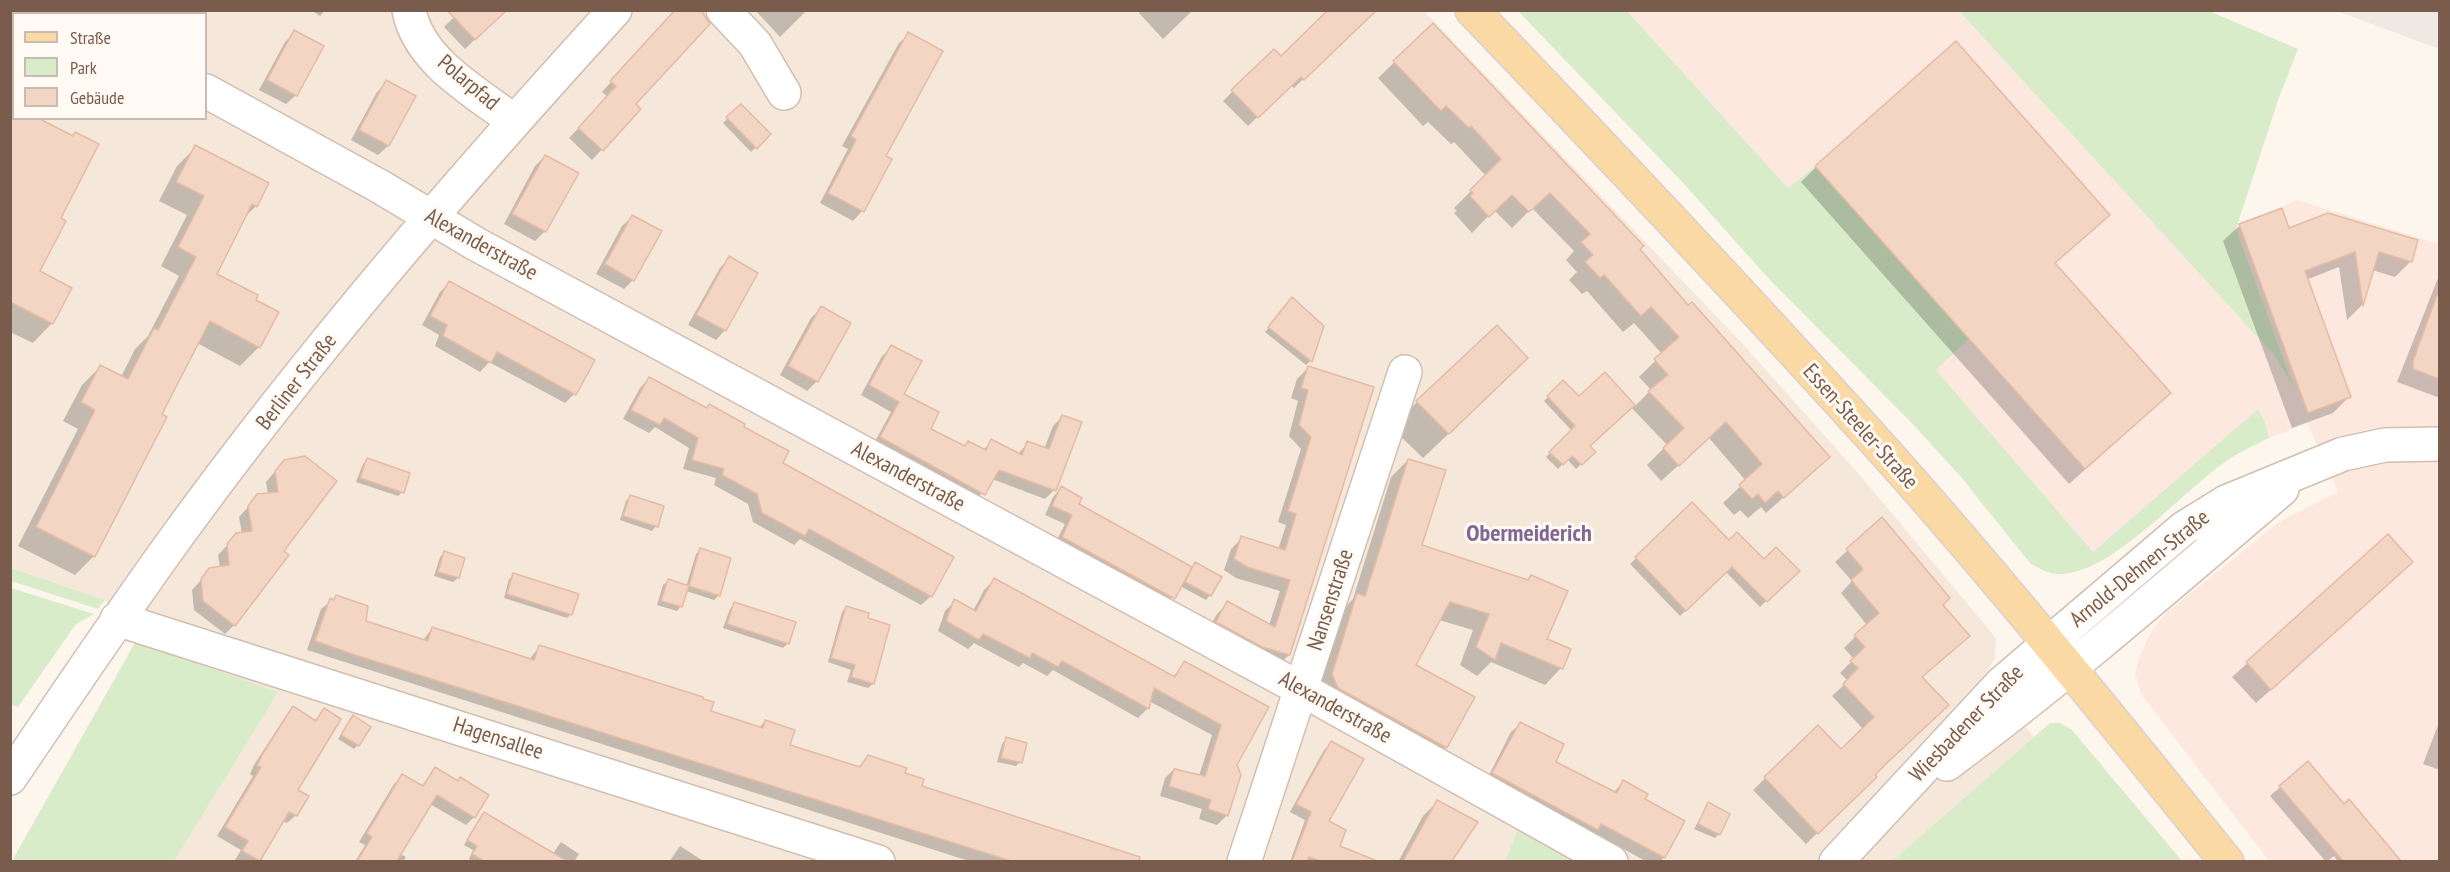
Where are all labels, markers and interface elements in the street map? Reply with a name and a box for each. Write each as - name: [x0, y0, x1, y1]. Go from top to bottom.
- legend: [12, 12, 207, 120]
- text: Straße: [70, 26, 111, 49]
- street label: Polarpfad: [432, 50, 504, 116]
- text: Park: [70, 56, 97, 79]
- text: Gebäude: [70, 86, 124, 109]
- street label: Alexanderstraße: [420, 203, 542, 287]
- street label: Berliner Straße: [251, 329, 343, 435]
- street label: Essen-Steeler-Straße: [1797, 359, 1923, 495]
- street label: Alexanderstraße: [847, 436, 969, 518]
- street label: Arnold-Dehnen-Straße: [2065, 505, 2215, 633]
- district label: Obermeiderich: [1466, 520, 1592, 548]
- street label: Nansenstraße: [1302, 546, 1360, 654]
- street label: Wiesbadener Straße: [1905, 660, 2029, 788]
- street label: Alexanderstraße: [1274, 666, 1396, 750]
- street label: Hagensallee: [450, 712, 546, 766]

